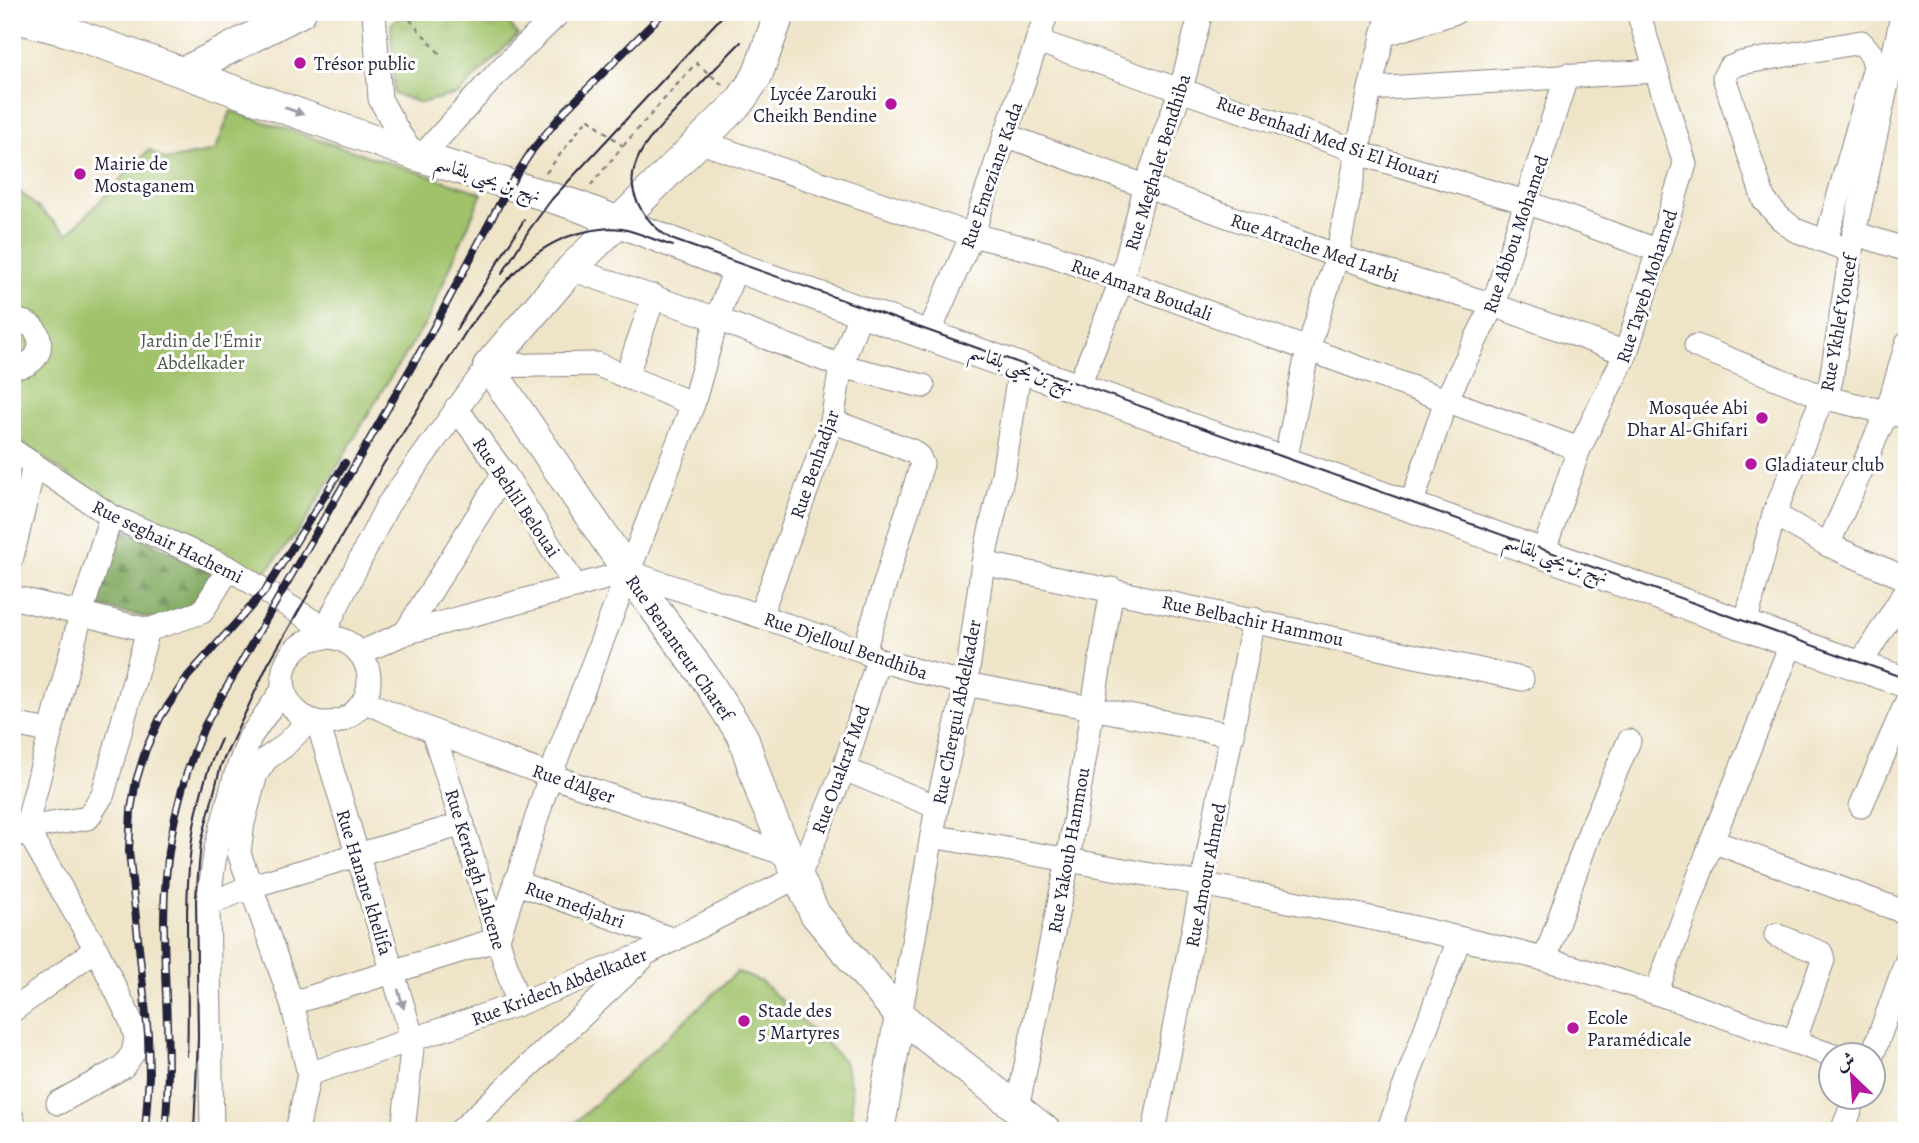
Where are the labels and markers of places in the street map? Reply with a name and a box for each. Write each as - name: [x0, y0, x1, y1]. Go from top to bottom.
- place label: Trésor public: [314, 51, 416, 77]
- marker: Trésor public: [292, 55, 308, 71]
- place label: Lycée Zarouki Cheikh Bendine: [753, 81, 877, 129]
- marker: Lycée Zarouki Cheikh Bendine: [883, 96, 899, 112]
- place label: Mairie de Mostaganem: [94, 151, 195, 199]
- marker: Mairie de Mostaganem: [72, 166, 88, 182]
- place label: Mosquée Abi Dhar Al-Ghifari: [1626, 395, 1748, 443]
- marker: Mosquée Abi Dhar Al-Ghifari: [1754, 410, 1770, 426]
- place label: Gladiateur club: [1765, 452, 1884, 478]
- marker: Gladiateur club: [1743, 456, 1759, 472]
- place label: Stade des 5 Martyres: [758, 998, 840, 1046]
- place label: Ecole Paramédicale: [1587, 1005, 1692, 1053]
- marker: Stade des 5 Martyres: [736, 1013, 752, 1029]
- marker: Ecole Paramédicale: [1565, 1020, 1581, 1036]

